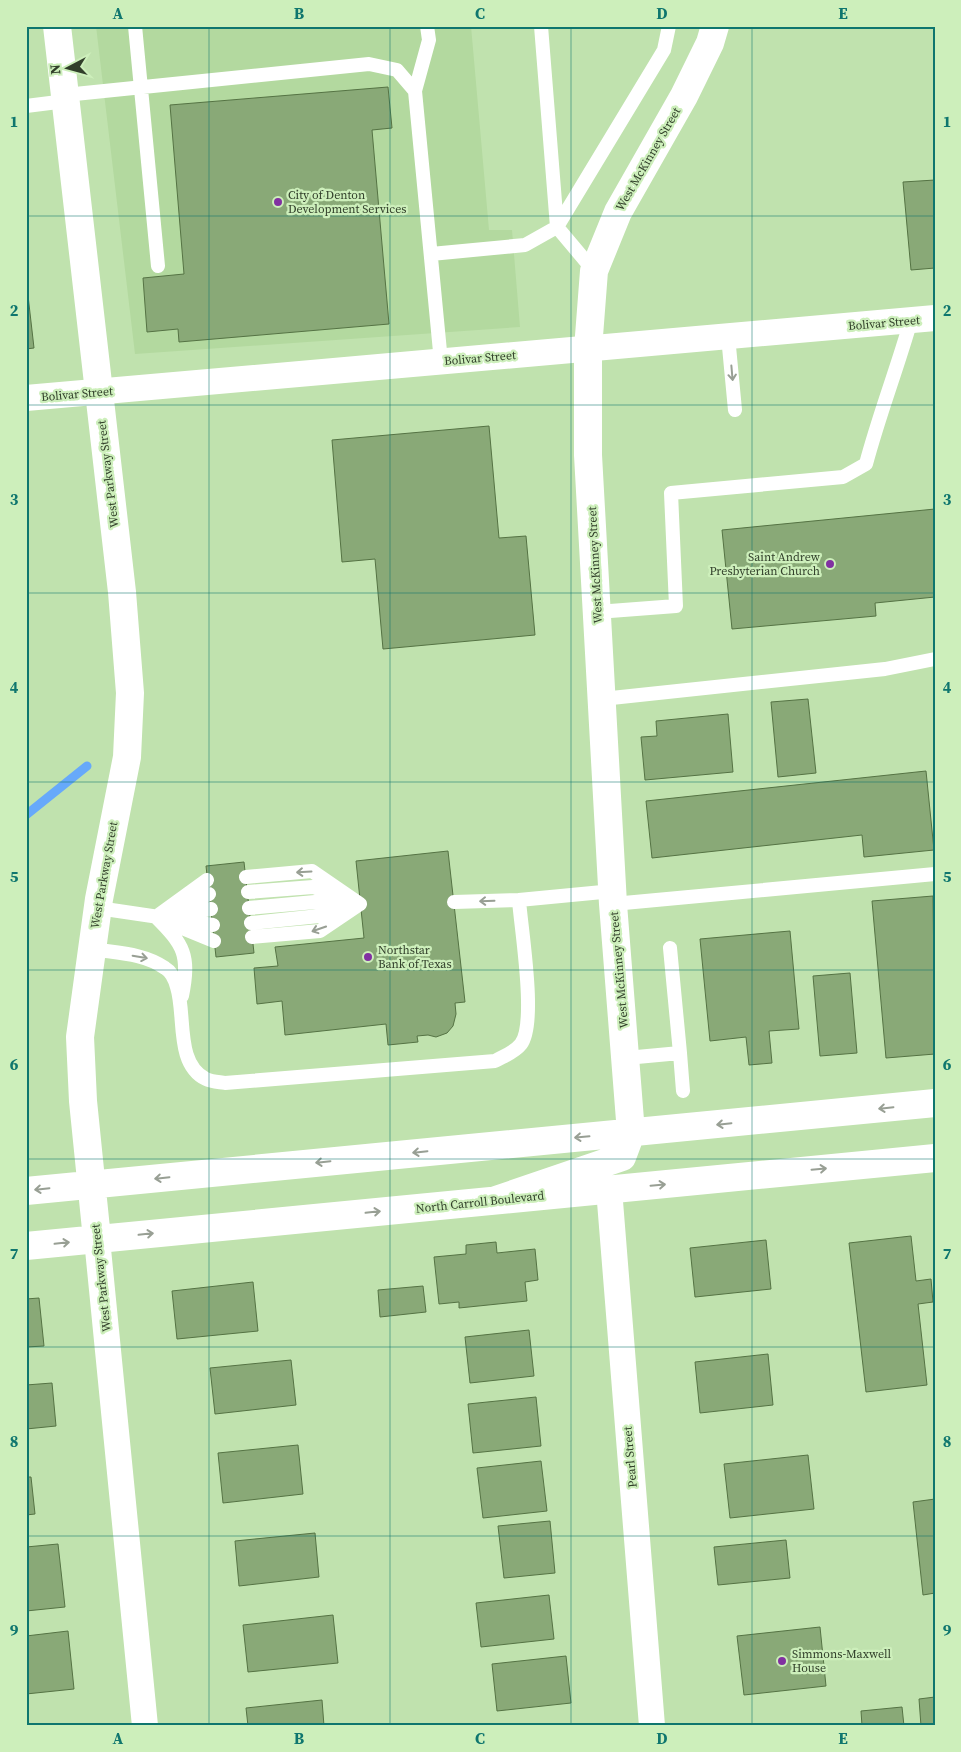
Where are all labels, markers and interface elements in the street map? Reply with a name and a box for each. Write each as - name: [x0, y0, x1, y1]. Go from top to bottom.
- text: A: [113, 2, 124, 24]
- text: B: [294, 2, 305, 24]
- text: C: [475, 2, 485, 24]
- text: D: [656, 2, 668, 24]
- text: E: [838, 2, 848, 24]
- north arrow: [42, 42, 92, 92]
- text: N: [45, 63, 66, 75]
- street label: West McKinney Street: [612, 104, 684, 214]
- text: 1: [10, 110, 18, 132]
- text: 1: [943, 110, 951, 132]
- place label: City of Denton Development Services: [288, 187, 407, 217]
- marker: City of Denton Development Services: [272, 196, 284, 208]
- text: 2: [10, 299, 19, 321]
- text: 2: [943, 299, 952, 321]
- street label: Bolivar Street: [848, 312, 921, 334]
- street label: Bolivar Street: [444, 347, 517, 369]
- one-way arrow: [727, 365, 737, 381]
- street label: Bolivar Street: [41, 383, 114, 405]
- street label: West Parkway Street: [93, 419, 123, 529]
- text: 3: [10, 488, 19, 510]
- text: 3: [943, 488, 952, 510]
- street label: West McKinney Street: [584, 506, 606, 624]
- place label: Saint Andrew Presbyterian Church: [709, 549, 821, 579]
- marker: Saint Andrew Presbyterian Church: [824, 558, 836, 570]
- text: 4: [10, 676, 19, 698]
- text: 4: [943, 676, 952, 698]
- street label: West Parkway Street: [87, 820, 121, 930]
- text: 5: [10, 865, 19, 887]
- text: 5: [943, 865, 952, 887]
- one-way arrow: [296, 867, 312, 876]
- one-way arrow: [479, 896, 495, 905]
- street label: West McKinney Street: [606, 911, 632, 1029]
- one-way arrow: [311, 924, 327, 934]
- place label: Northstar Bank of Texas: [378, 942, 452, 972]
- marker: Northstar Bank of Texas: [362, 951, 374, 963]
- one-way arrow: [131, 952, 147, 962]
- text: 6: [10, 1053, 19, 1075]
- text: 6: [943, 1053, 952, 1075]
- one-way arrow: [879, 1103, 895, 1113]
- one-way arrow: [717, 1119, 733, 1128]
- one-way arrow: [574, 1132, 590, 1141]
- one-way arrow: [413, 1148, 429, 1157]
- one-way arrow: [316, 1157, 332, 1167]
- one-way arrow: [811, 1164, 827, 1174]
- one-way arrow: [154, 1174, 170, 1183]
- one-way arrow: [649, 1180, 665, 1189]
- one-way arrow: [34, 1184, 50, 1194]
- street label: North Carroll Boulevard: [415, 1187, 545, 1217]
- one-way arrow: [365, 1207, 381, 1217]
- street label: West Parkway Street: [87, 1223, 115, 1333]
- one-way arrow: [138, 1229, 154, 1239]
- one-way arrow: [54, 1238, 70, 1248]
- text: 7: [10, 1242, 19, 1264]
- text: 7: [943, 1242, 952, 1264]
- street label: Pearl Street: [619, 1426, 641, 1488]
- text: 8: [10, 1430, 18, 1452]
- text: 8: [943, 1430, 951, 1452]
- text: 9: [10, 1619, 19, 1641]
- text: 9: [943, 1619, 952, 1641]
- place label: Simmons-Maxwell House: [792, 1646, 892, 1676]
- marker: Simmons-Maxwell House: [776, 1655, 788, 1667]
- text: A: [113, 1727, 124, 1749]
- text: B: [294, 1727, 305, 1749]
- text: C: [475, 1727, 485, 1749]
- text: D: [656, 1727, 668, 1749]
- text: E: [838, 1727, 848, 1749]

